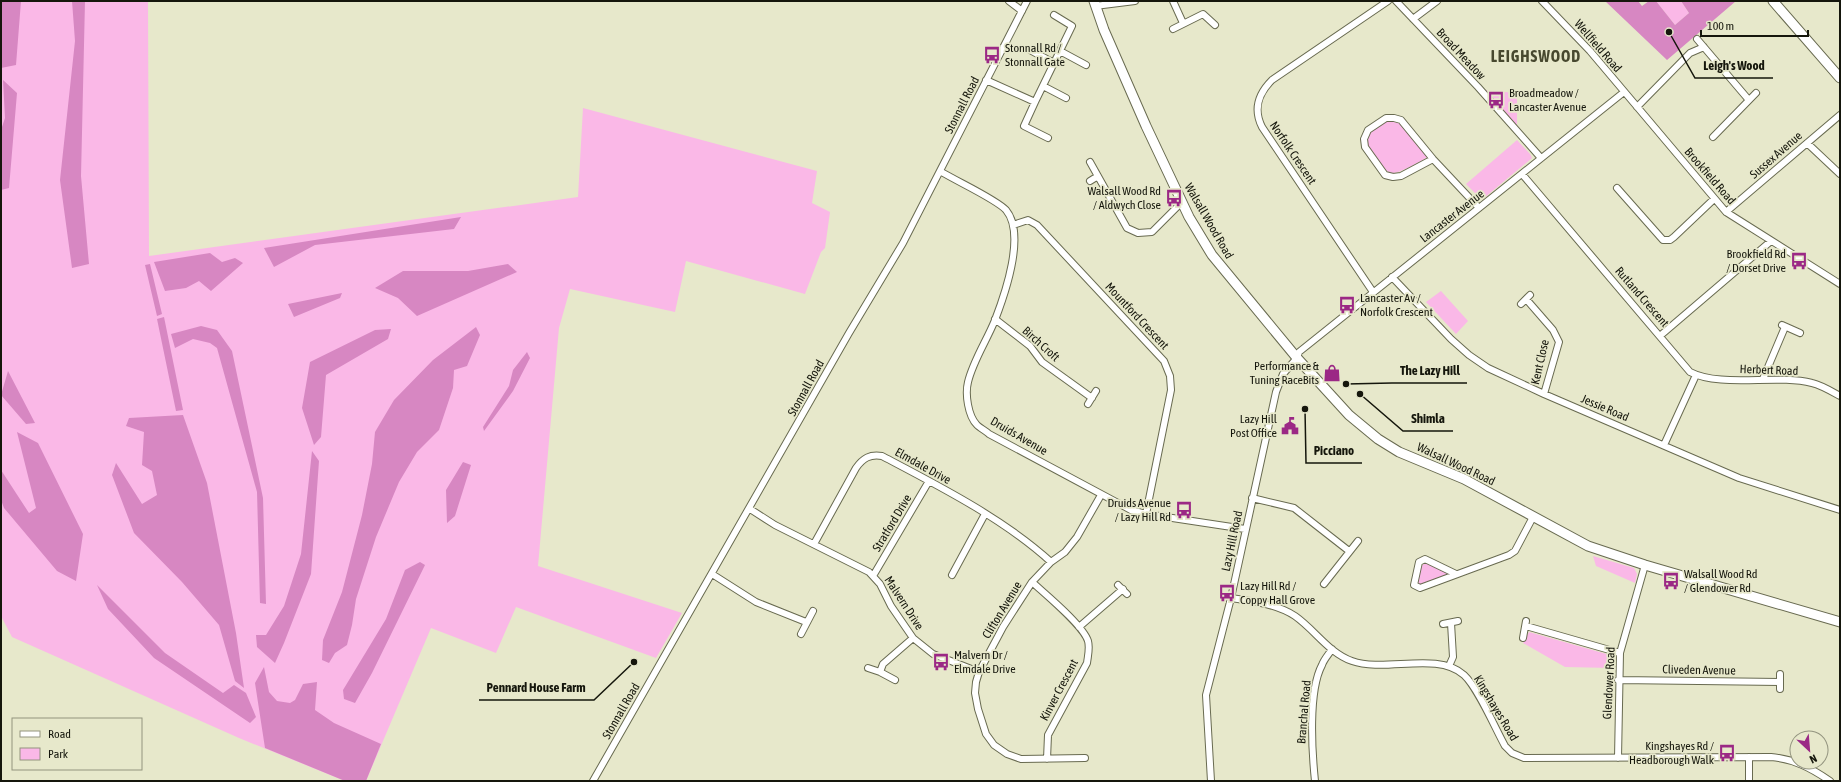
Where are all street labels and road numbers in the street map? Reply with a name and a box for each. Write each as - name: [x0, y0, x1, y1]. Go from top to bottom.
- street label: Wellfield Road: [1571, 17, 1625, 75]
- street label: Broad Meadow: [1434, 25, 1488, 83]
- street label: Stonnall Road: [942, 74, 982, 136]
- street label: Norfolk Crescent: [1267, 119, 1320, 188]
- street label: Sussex Avenue: [1747, 129, 1805, 181]
- street label: Brookfield Road: [1682, 145, 1738, 207]
- street label: Walsall Wood Road: [1182, 181, 1236, 261]
- street label: Lancaster Avenue: [1417, 187, 1487, 245]
- street label: Rutland Crescent: [1612, 264, 1672, 330]
- street label: Mountford Crescent: [1102, 280, 1172, 353]
- street label: Birch Croft: [1020, 324, 1063, 365]
- street label: Kent Close: [1528, 338, 1552, 386]
- street label: Stonnall Road: [785, 357, 827, 419]
- street label: Herbert Road: [1740, 362, 1798, 378]
- street label: Jessie Road: [1579, 392, 1631, 424]
- street label: Druids Avenue: [988, 414, 1050, 458]
- street label: Walsall Wood Road: [1415, 440, 1497, 488]
- street label: Elmdale Drive: [893, 445, 953, 487]
- street label: Stratford Drive: [870, 492, 914, 554]
- street label: Lazy Hill Road: [1219, 509, 1245, 573]
- street label: Malvern Drive: [881, 574, 927, 632]
- street label: Clifton Avenue: [979, 579, 1025, 641]
- street label: Glendower Road: [1600, 646, 1618, 720]
- street label: Kinver Crescent: [1037, 656, 1081, 723]
- street label: Cliveden Avenue: [1662, 662, 1736, 678]
- street label: Kingshayes Road: [1471, 673, 1521, 743]
- street label: Branchal Road: [1294, 680, 1314, 744]
- street label: Stonnall Road: [599, 681, 643, 741]

